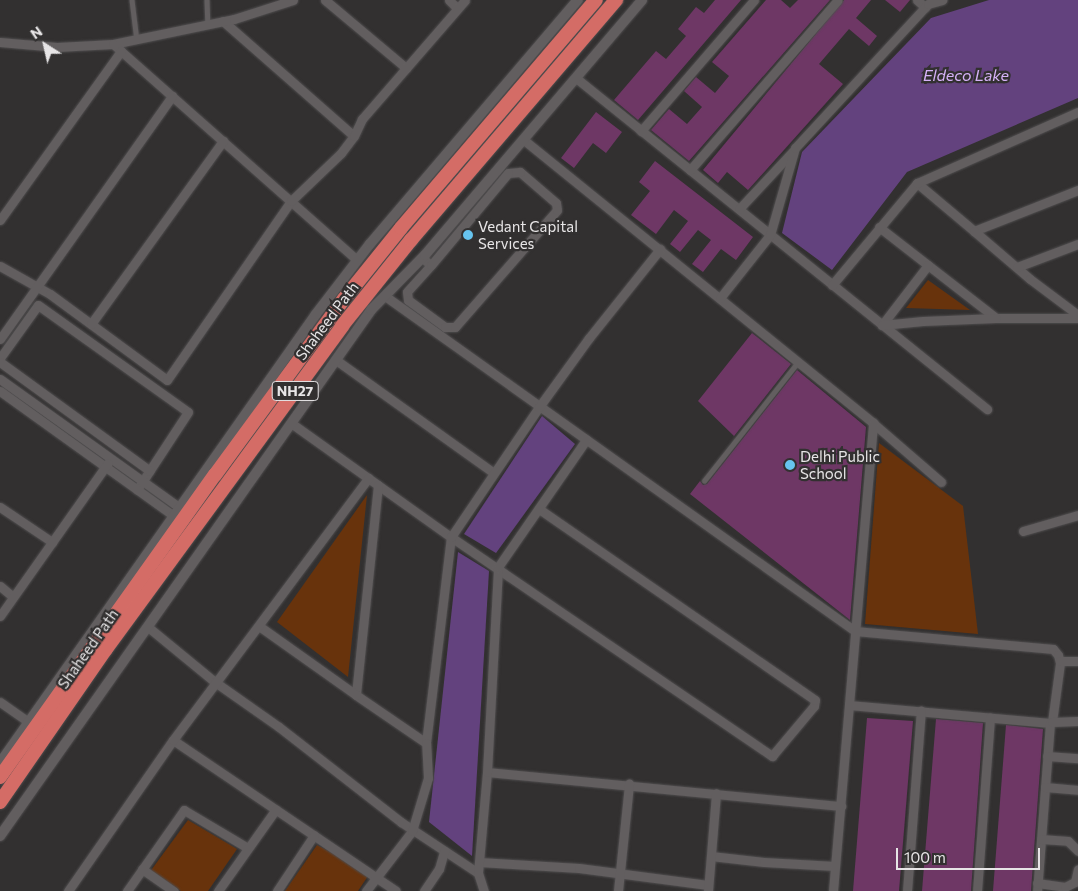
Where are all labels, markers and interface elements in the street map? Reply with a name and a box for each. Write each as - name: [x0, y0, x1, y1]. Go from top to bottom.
- north arrow: [20, 20, 70, 70]
- text: N: [27, 22, 45, 42]
- water label: Eldeco Lake: [923, 65, 1009, 85]
- place label: Vedant Capital Services: [478, 217, 578, 252]
- marker: Vedant Capital Services: [462, 229, 474, 241]
- street label: Shaheed Path: [292, 278, 362, 364]
- road number: NH27: [271, 380, 319, 402]
- place label: Delhi Public School: [800, 447, 880, 482]
- marker: Delhi Public School: [784, 459, 796, 471]
- street label: Shaheed Path: [54, 606, 122, 692]
- scale bar: [898, 838, 1042, 870]
- text: 100 m: [904, 848, 946, 866]

